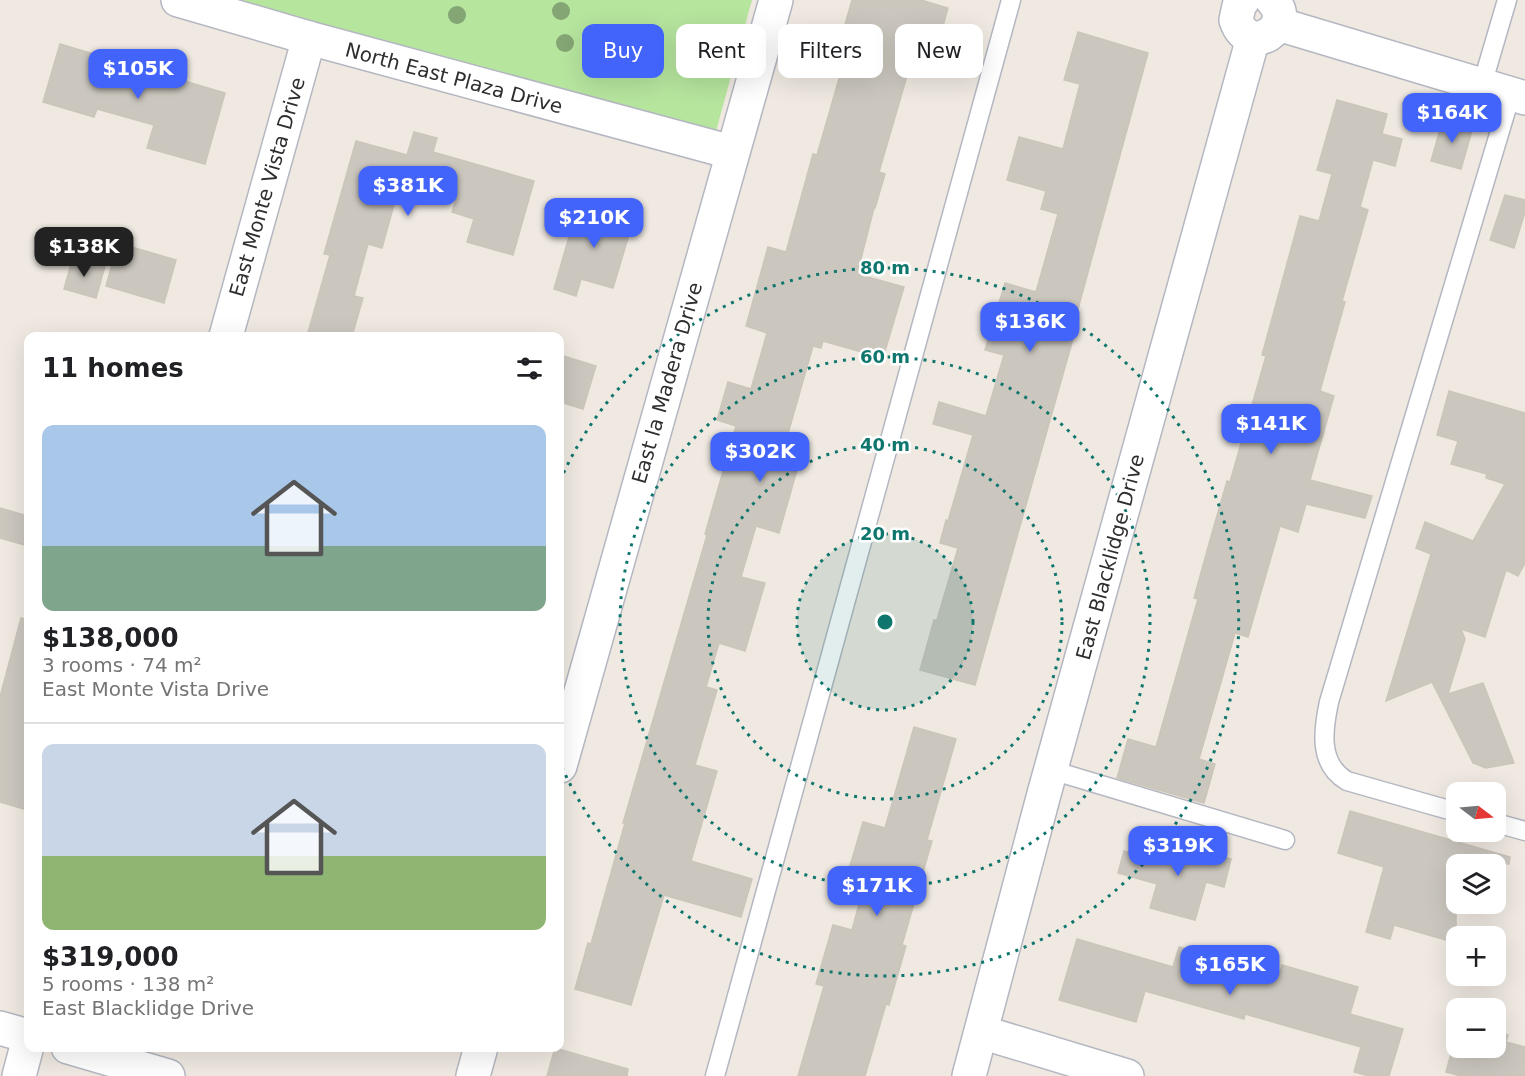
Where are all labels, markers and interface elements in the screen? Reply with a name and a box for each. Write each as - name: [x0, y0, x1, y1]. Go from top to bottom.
- chip: Buy: [582, 24, 664, 78]
- chip: Rent: [676, 24, 766, 78]
- chip: Filters: [778, 24, 883, 78]
- chip: New: [895, 24, 983, 78]
- street label: North East Plaza Drive: [343, 37, 565, 119]
- pin: $105K: [96, 49, 180, 100]
- text: $105K: [102, 56, 174, 80]
- street label: East Monte Vista Drive: [224, 74, 310, 300]
- pin: $164K: [1410, 93, 1494, 144]
- text: $164K: [1416, 100, 1488, 124]
- pin: $381K: [366, 166, 450, 217]
- text: $381K: [372, 173, 444, 197]
- pin: $210K: [552, 198, 636, 249]
- text: $210K: [558, 205, 630, 229]
- pin: $138K: [42, 227, 126, 278]
- text: $138K: [48, 234, 120, 258]
- text: 80 m: [860, 257, 910, 278]
- street label: East la Madera Drive: [627, 280, 707, 486]
- pin: $136K: [988, 302, 1072, 353]
- text: $136K: [994, 309, 1066, 333]
- text: 60 m: [860, 346, 910, 367]
- icon: filters: [513, 352, 546, 385]
- text: 11 homes: [42, 353, 184, 383]
- pin: $141K: [1229, 404, 1313, 455]
- text: $141K: [1235, 411, 1307, 435]
- pin: $302K: [718, 432, 802, 483]
- text: 40 m: [860, 434, 910, 455]
- text: $302K: [724, 439, 796, 463]
- street label: East Blacklidge Drive: [1071, 451, 1149, 663]
- icon: home: [240, 464, 348, 572]
- text: 20 m: [860, 523, 910, 544]
- centre of rings: [875, 612, 895, 632]
- text: $138,000: [42, 623, 179, 653]
- text: 3 rooms · 74 m²: [42, 653, 202, 677]
- text: East Monte Vista Drive: [42, 677, 269, 701]
- north arrow: [1446, 782, 1506, 842]
- map controls: [1446, 782, 1506, 1058]
- icon: home: [240, 783, 348, 891]
- pin: $319K: [1136, 826, 1220, 877]
- text: $319K: [1142, 833, 1214, 857]
- button: layers: [1446, 854, 1506, 914]
- pin: $171K: [835, 866, 919, 917]
- text: $171K: [841, 873, 913, 897]
- button: +: [1446, 926, 1506, 986]
- text: $319,000: [42, 942, 179, 972]
- pin: $165K: [1188, 945, 1272, 996]
- text: $165K: [1194, 952, 1266, 976]
- text: 5 rooms · 138 m²: [42, 972, 214, 996]
- text: East Blacklidge Drive: [42, 996, 254, 1020]
- button: −: [1446, 998, 1506, 1058]

